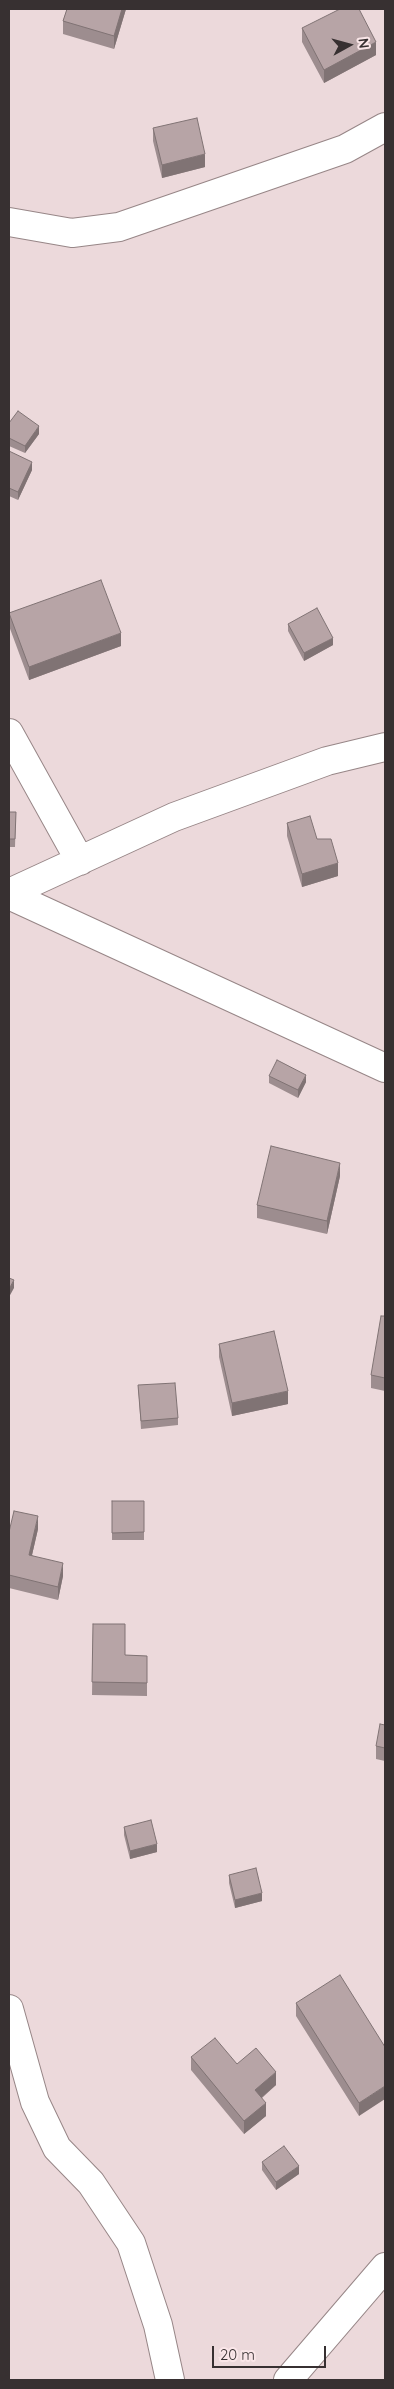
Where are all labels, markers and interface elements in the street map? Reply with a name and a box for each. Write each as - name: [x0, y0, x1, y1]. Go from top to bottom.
- north arrow: [324, 20, 374, 70]
- text: N: [354, 37, 373, 49]
- scale bar: [214, 2336, 328, 2368]
- text: 20 m: [220, 2345, 255, 2364]

